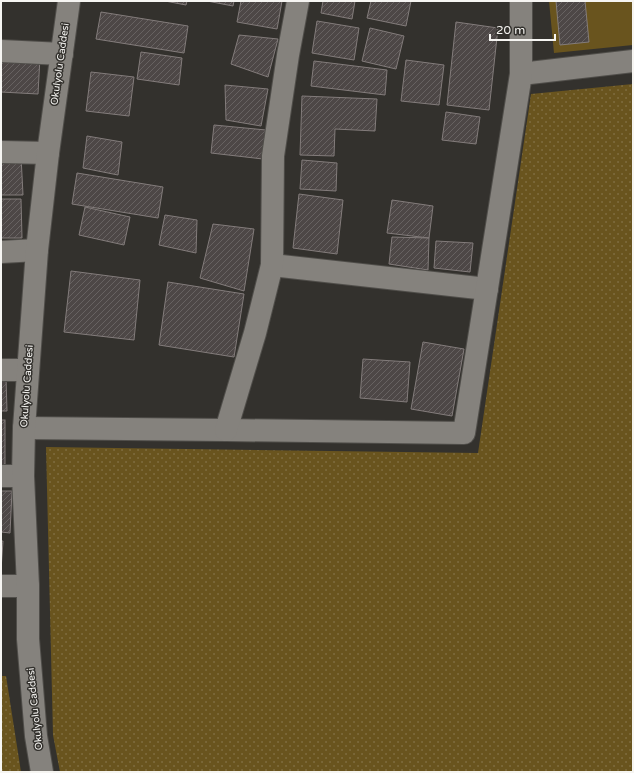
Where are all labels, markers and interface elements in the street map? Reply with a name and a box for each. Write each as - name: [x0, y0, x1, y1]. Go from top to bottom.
- scale bar: [490, 16, 555, 42]
- street label: Okulyolu Caddesi: [48, 22, 72, 106]
- text: 20 m: [496, 23, 525, 37]
- street label: Okulyolu Caddesi: [18, 344, 36, 428]
- street label: Okulyolu Caddesi: [25, 667, 45, 751]

